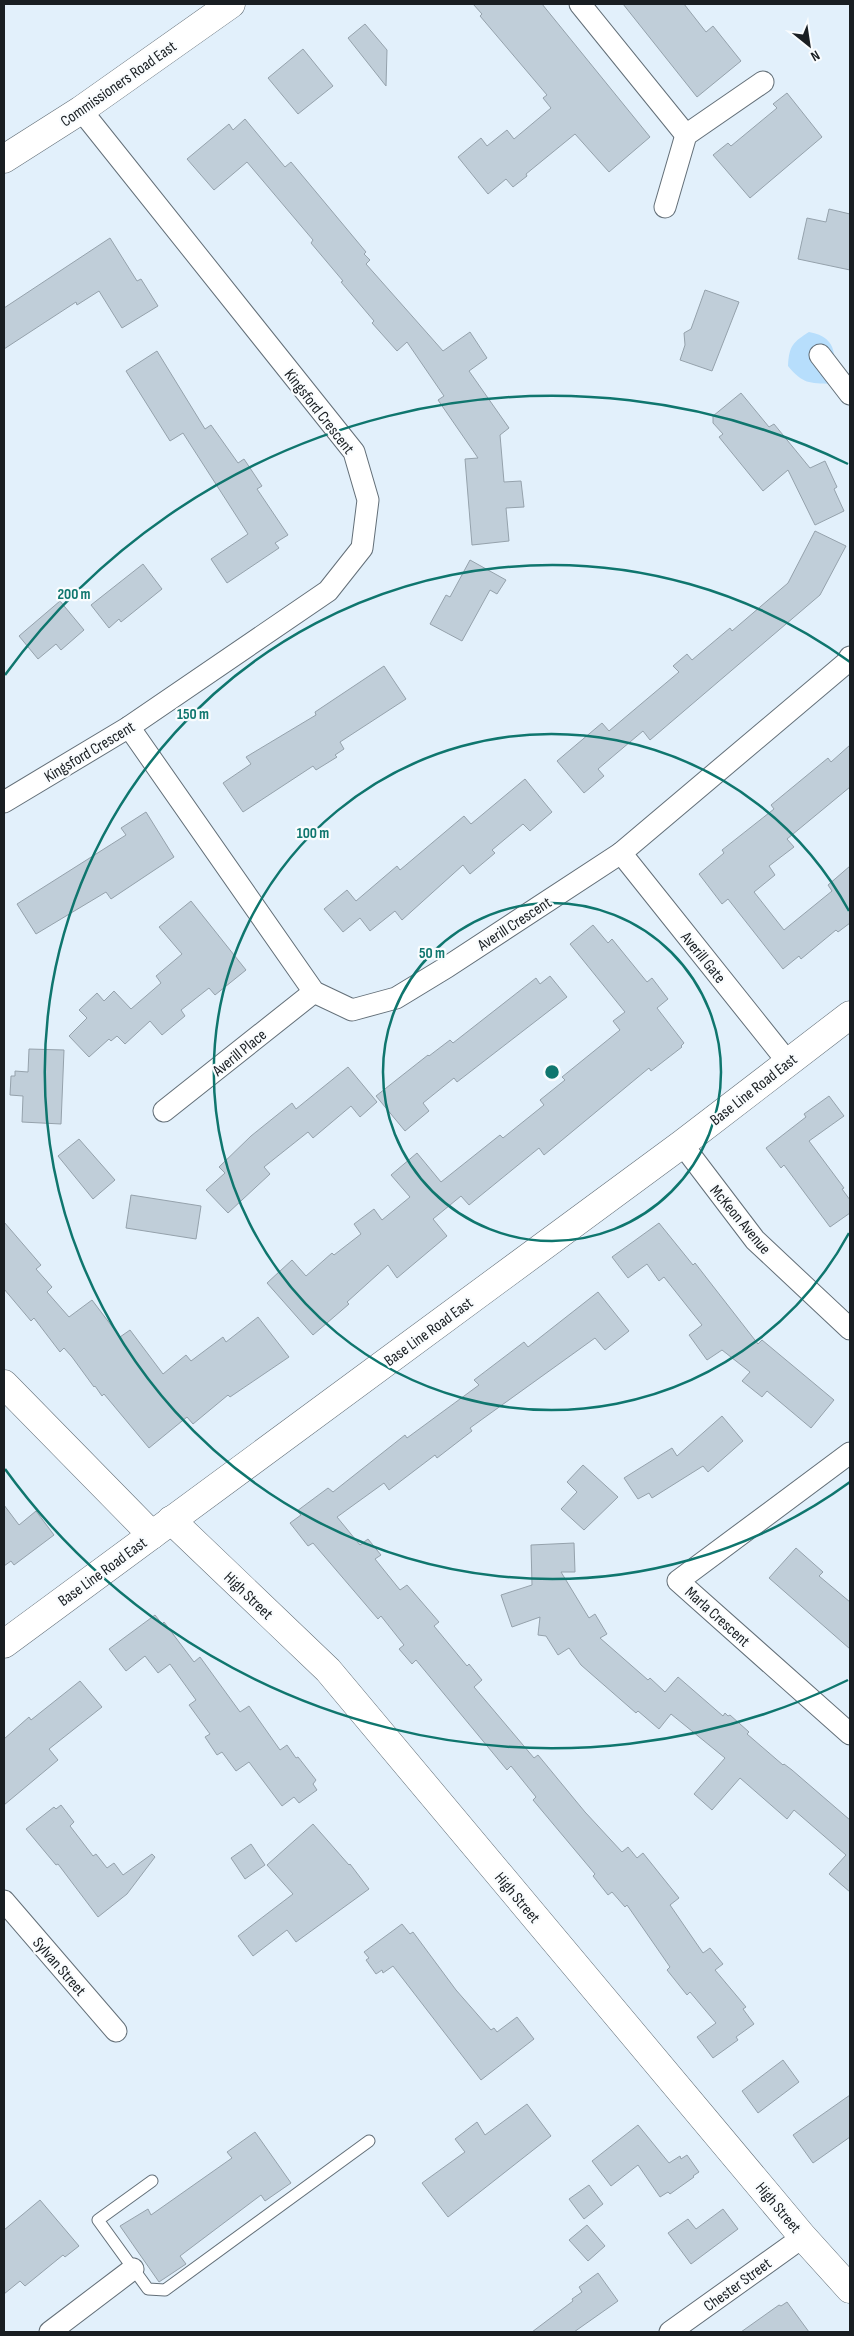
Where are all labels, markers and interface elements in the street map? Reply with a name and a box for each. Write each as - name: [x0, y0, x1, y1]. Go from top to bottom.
- north arrow: [784, 20, 834, 70]
- street label: Commissioners Road East: [57, 37, 180, 131]
- text: N: [808, 47, 823, 65]
- street label: Kingsford Crescent: [280, 366, 358, 458]
- text: 200 m: [57, 585, 91, 604]
- text: 150 m: [177, 705, 209, 724]
- street label: Kingsford Crescent: [41, 718, 139, 787]
- text: 100 m: [297, 824, 329, 843]
- street label: Averill Crescent: [474, 893, 555, 956]
- street label: Averill Gate: [676, 928, 729, 987]
- text: 50 m: [419, 944, 445, 963]
- street label: Averill Place: [208, 1026, 271, 1081]
- street label: Base Line Road East: [707, 1050, 801, 1130]
- centre of rings: [543, 1063, 561, 1081]
- street label: McKeon Avenue: [705, 1182, 774, 1258]
- street label: Base Line Road East: [381, 1294, 477, 1371]
- street label: Base Line Road East: [55, 1534, 151, 1611]
- street label: High Street: [220, 1568, 276, 1624]
- street label: Marla Crescent: [681, 1583, 753, 1651]
- street label: High Street: [490, 1869, 544, 1927]
- street label: Sylvan Street: [28, 1934, 89, 2000]
- street label: High Street: [751, 2179, 805, 2237]
- street label: Chester Street: [700, 2254, 775, 2316]

